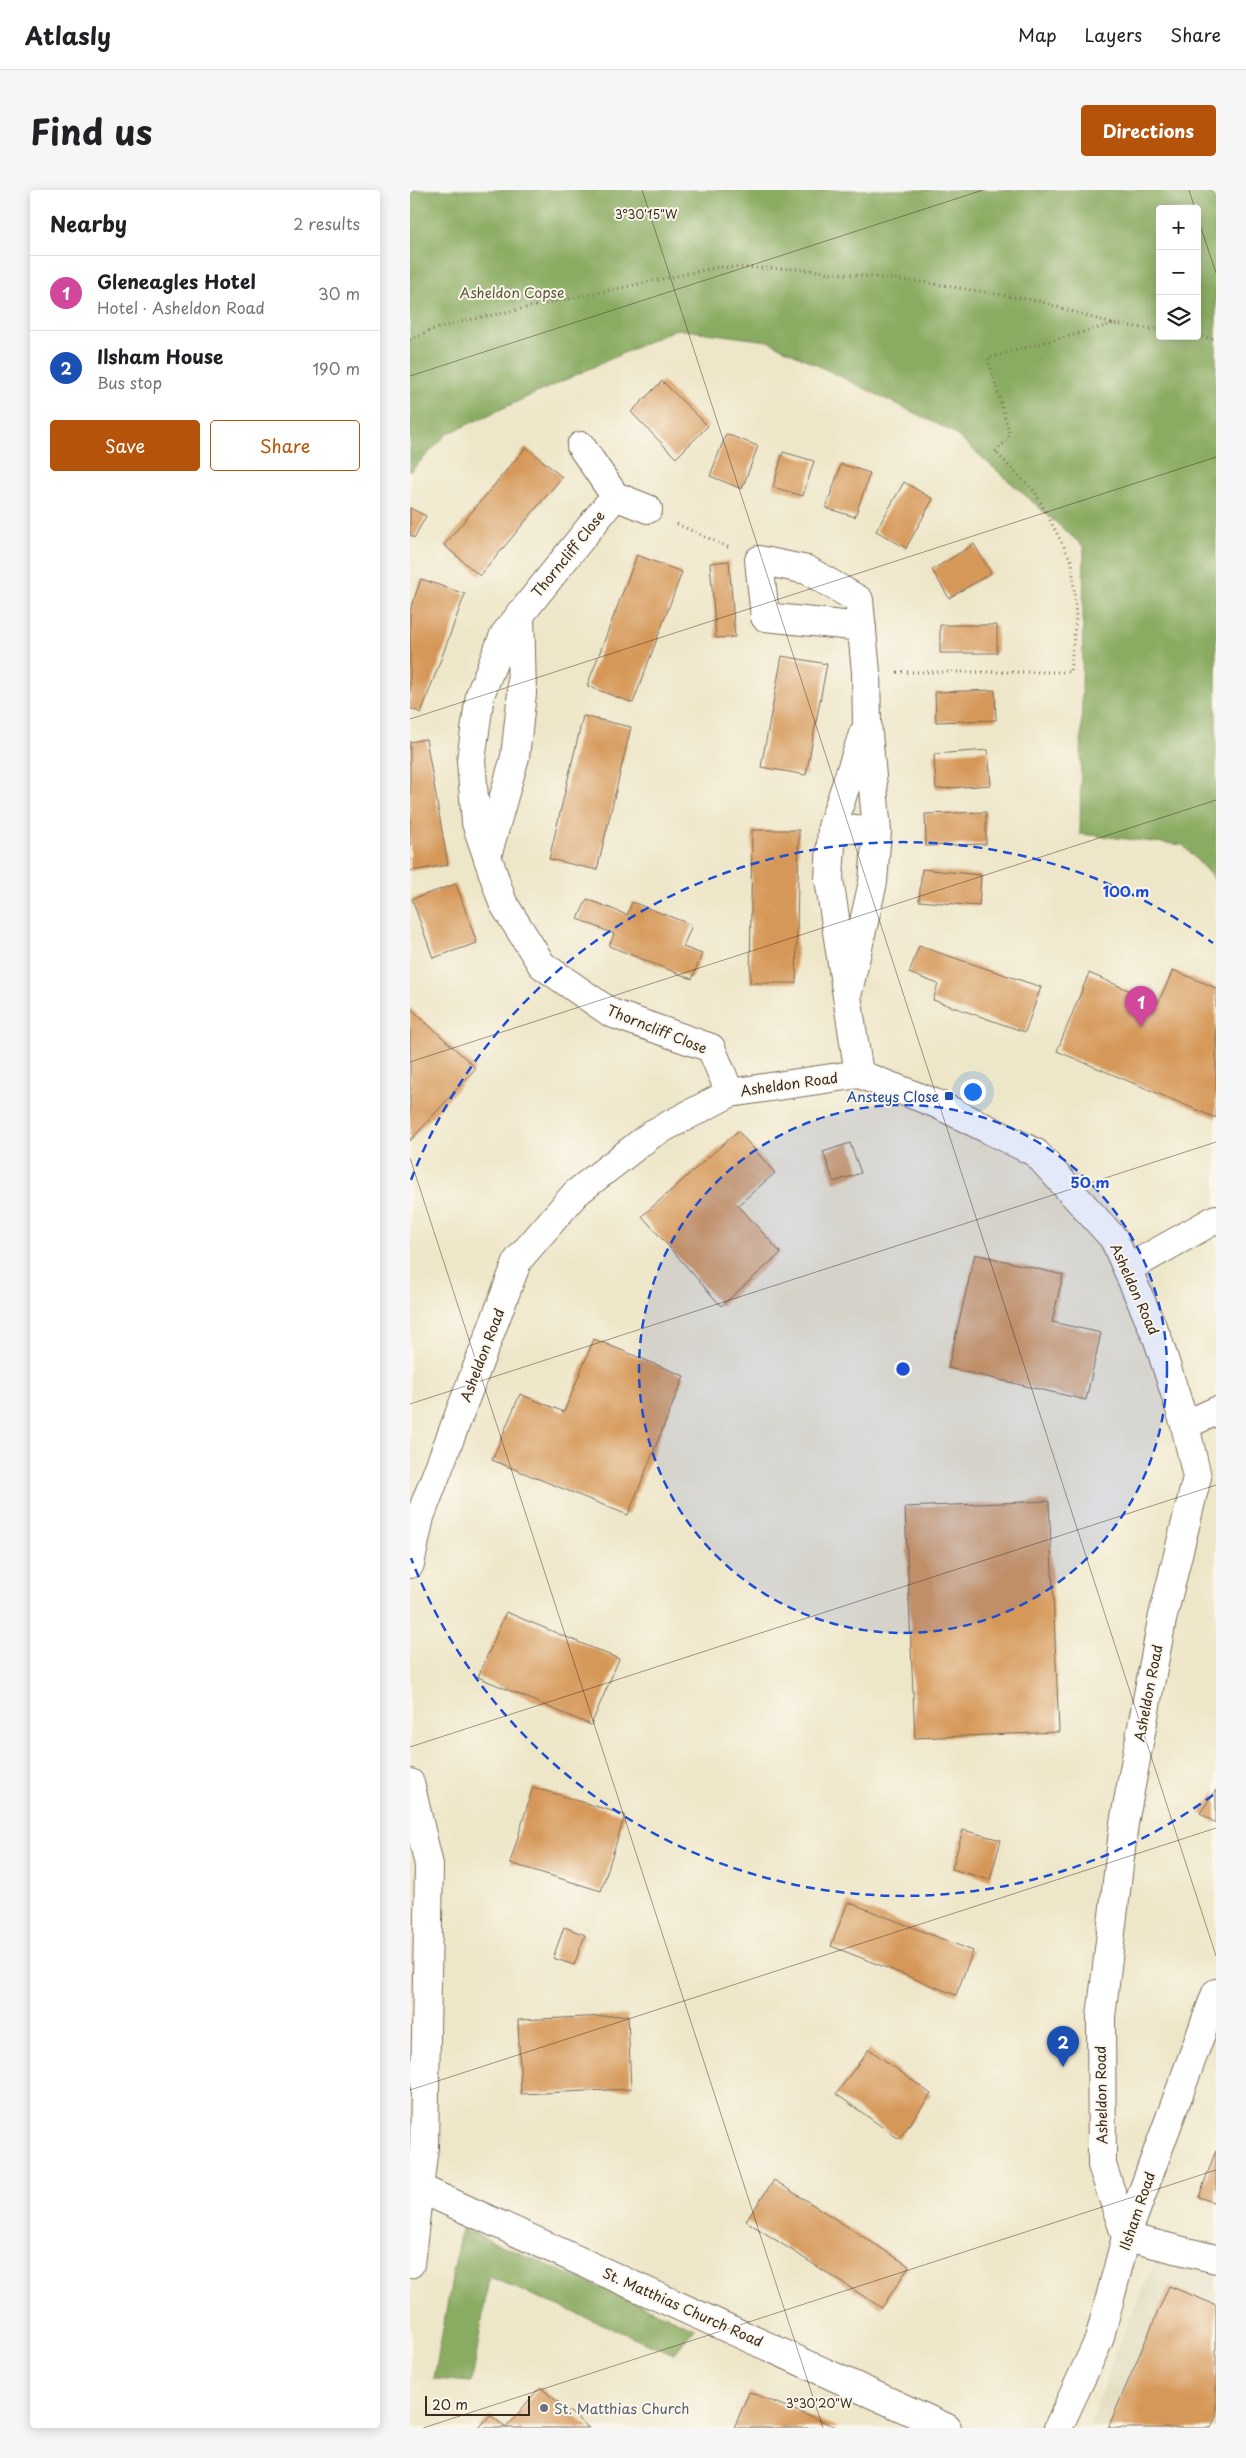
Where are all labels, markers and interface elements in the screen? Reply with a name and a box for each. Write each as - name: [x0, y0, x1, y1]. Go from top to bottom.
- text: Atlasly: [25, 17, 111, 53]
- text: Map: [1018, 21, 1057, 48]
- text: Layers: [1085, 21, 1142, 48]
- text: Share: [1170, 21, 1221, 48]
- text: Find us: [30, 104, 152, 157]
- button: Directions: [1081, 105, 1216, 156]
- text: 3°30'15"W: [615, 205, 678, 223]
- map controls: [1156, 205, 1201, 340]
- button: +: [1156, 205, 1201, 250]
- text: Nearby: [50, 207, 127, 239]
- text: 2 results: [293, 211, 360, 235]
- button: −: [1156, 250, 1201, 295]
- text: Gleneagles Hotel: [97, 267, 256, 295]
- text: 1: [62, 281, 70, 305]
- text: 30 m: [318, 281, 360, 305]
- park label: Asheldon Copse: [460, 282, 564, 303]
- text: Hotel · Asheldon Road: [97, 295, 265, 319]
- button: layers: [1156, 295, 1201, 340]
- text: Ilsham House: [97, 342, 223, 370]
- text: 2: [60, 356, 72, 380]
- text: 190 m: [312, 356, 360, 380]
- text: Bus stop: [97, 370, 162, 394]
- button: Save: [50, 420, 200, 471]
- button: Share: [210, 420, 360, 471]
- street label: Thorncliff Close: [526, 506, 610, 602]
- text: 100 m: [1103, 879, 1149, 902]
- pin: 1: [1125, 986, 1157, 1027]
- street label: Thorncliff Close: [604, 999, 710, 1059]
- street label: Asheldon Road: [739, 1067, 839, 1101]
- your location: [960, 1079, 986, 1105]
- place label: Ansteys Close: [846, 1086, 939, 1107]
- marker: Ansteys Close: [943, 1090, 955, 1102]
- text: 50 m: [1071, 1170, 1109, 1193]
- street label: Asheldon Road: [1105, 1240, 1165, 1338]
- street label: Asheldon Road: [455, 1305, 509, 1405]
- centre of rings: [894, 1360, 912, 1378]
- street label: Asheldon Road: [1128, 1643, 1168, 1743]
- pin: 2: [1047, 2026, 1079, 2067]
- street label: Asheldon Road: [1090, 2046, 1112, 2144]
- street label: Ilsham Road: [1114, 2169, 1160, 2253]
- street label: St. Matthias Church Road: [599, 2262, 767, 2352]
- scale bar: [425, 2393, 530, 2416]
- text: 20 m: [432, 2394, 468, 2415]
- text: 3°30'20"W: [786, 2394, 853, 2412]
- place label: St. Matthias Church: [554, 2398, 689, 2419]
- marker: St. Matthias Church: [538, 2402, 550, 2414]

